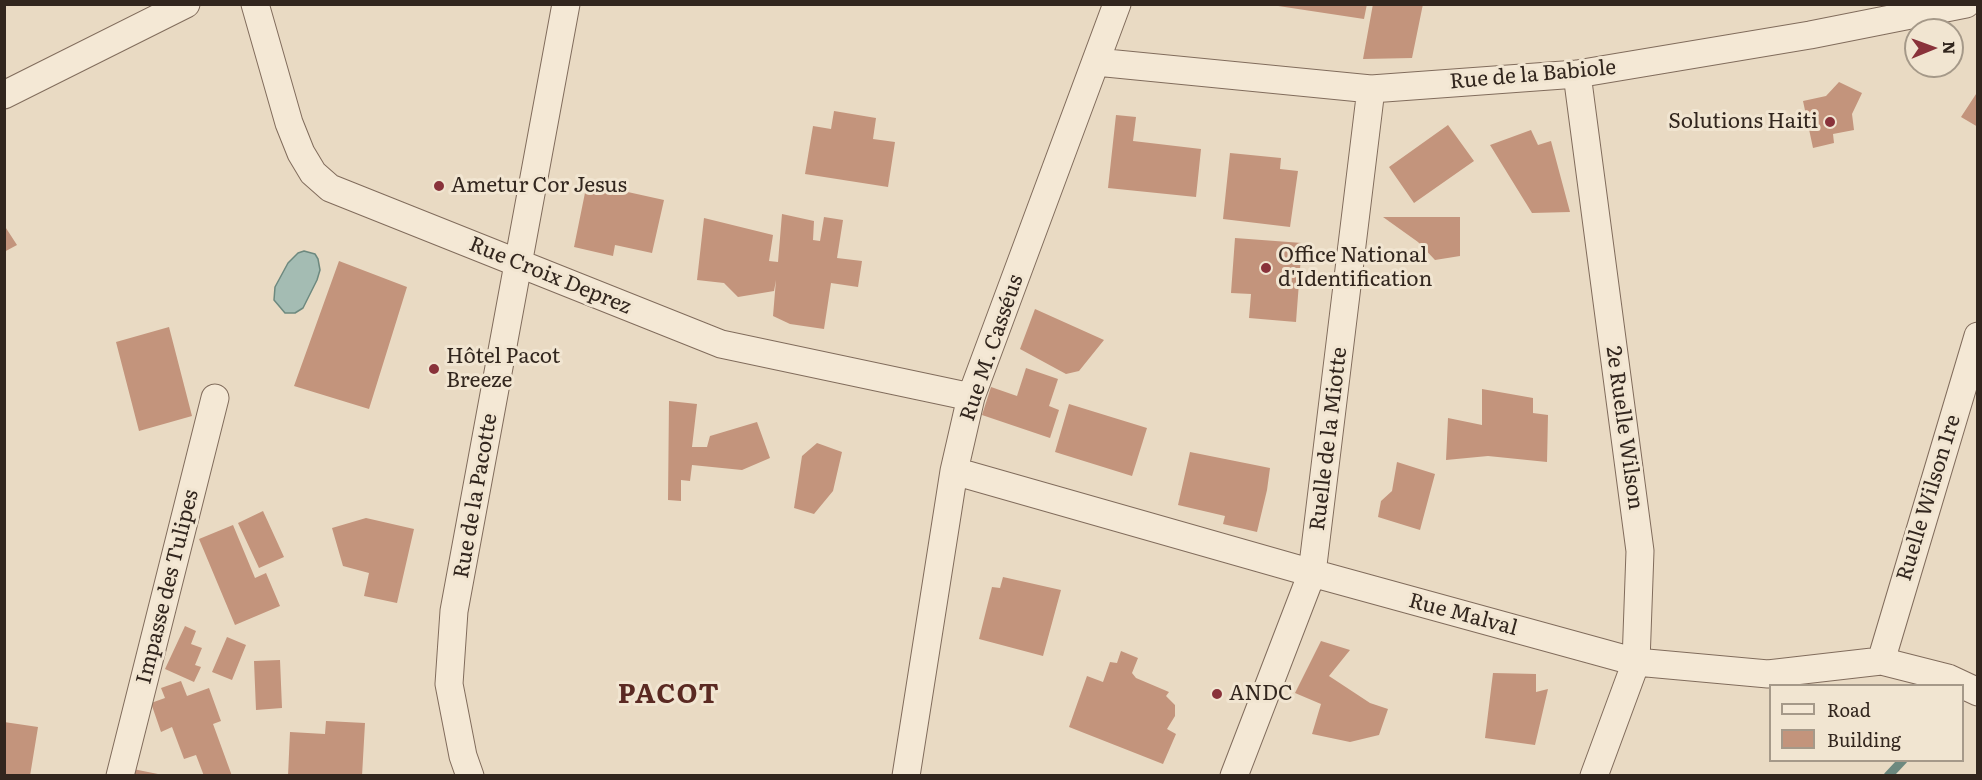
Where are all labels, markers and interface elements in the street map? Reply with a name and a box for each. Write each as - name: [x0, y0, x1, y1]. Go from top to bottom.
- north arrow: [1904, 18, 1964, 78]
- text: N: [1938, 41, 1962, 55]
- street label: Rue de la Babiole: [1449, 55, 1617, 95]
- place label: Solutions Haiti: [1668, 109, 1818, 135]
- marker: Solutions Haiti: [1823, 115, 1837, 129]
- place label: Ametur Cor Jesus: [451, 173, 627, 199]
- marker: Ametur Cor Jesus: [432, 179, 446, 193]
- street label: Rue Croix Deprez: [465, 232, 635, 320]
- place label: Office National d'Identification: [1278, 243, 1432, 293]
- marker: Office National d'Identification: [1259, 261, 1273, 275]
- street label: Rue M. Casséus: [955, 272, 1029, 424]
- place label: Hôtel Pacot Breeze: [446, 344, 560, 394]
- street label: 2e Ruelle Wilson: [1600, 345, 1648, 511]
- street label: Ruelle de la Miotte: [1305, 346, 1353, 532]
- marker: Hôtel Pacot Breeze: [427, 362, 441, 376]
- street label: Rue de la Pacotte: [449, 412, 503, 580]
- street label: Ruelle Wilson 1re: [1892, 412, 1966, 584]
- street label: Impasse des Tulipes: [132, 487, 204, 687]
- street label: Rue Malval: [1406, 588, 1520, 642]
- district label: PACOT: [618, 679, 720, 711]
- place label: ANDC: [1229, 681, 1293, 707]
- legend: [1769, 684, 1964, 762]
- marker: ANDC: [1210, 687, 1224, 701]
- text: Road: [1827, 696, 1871, 723]
- text: Building: [1827, 726, 1901, 753]

